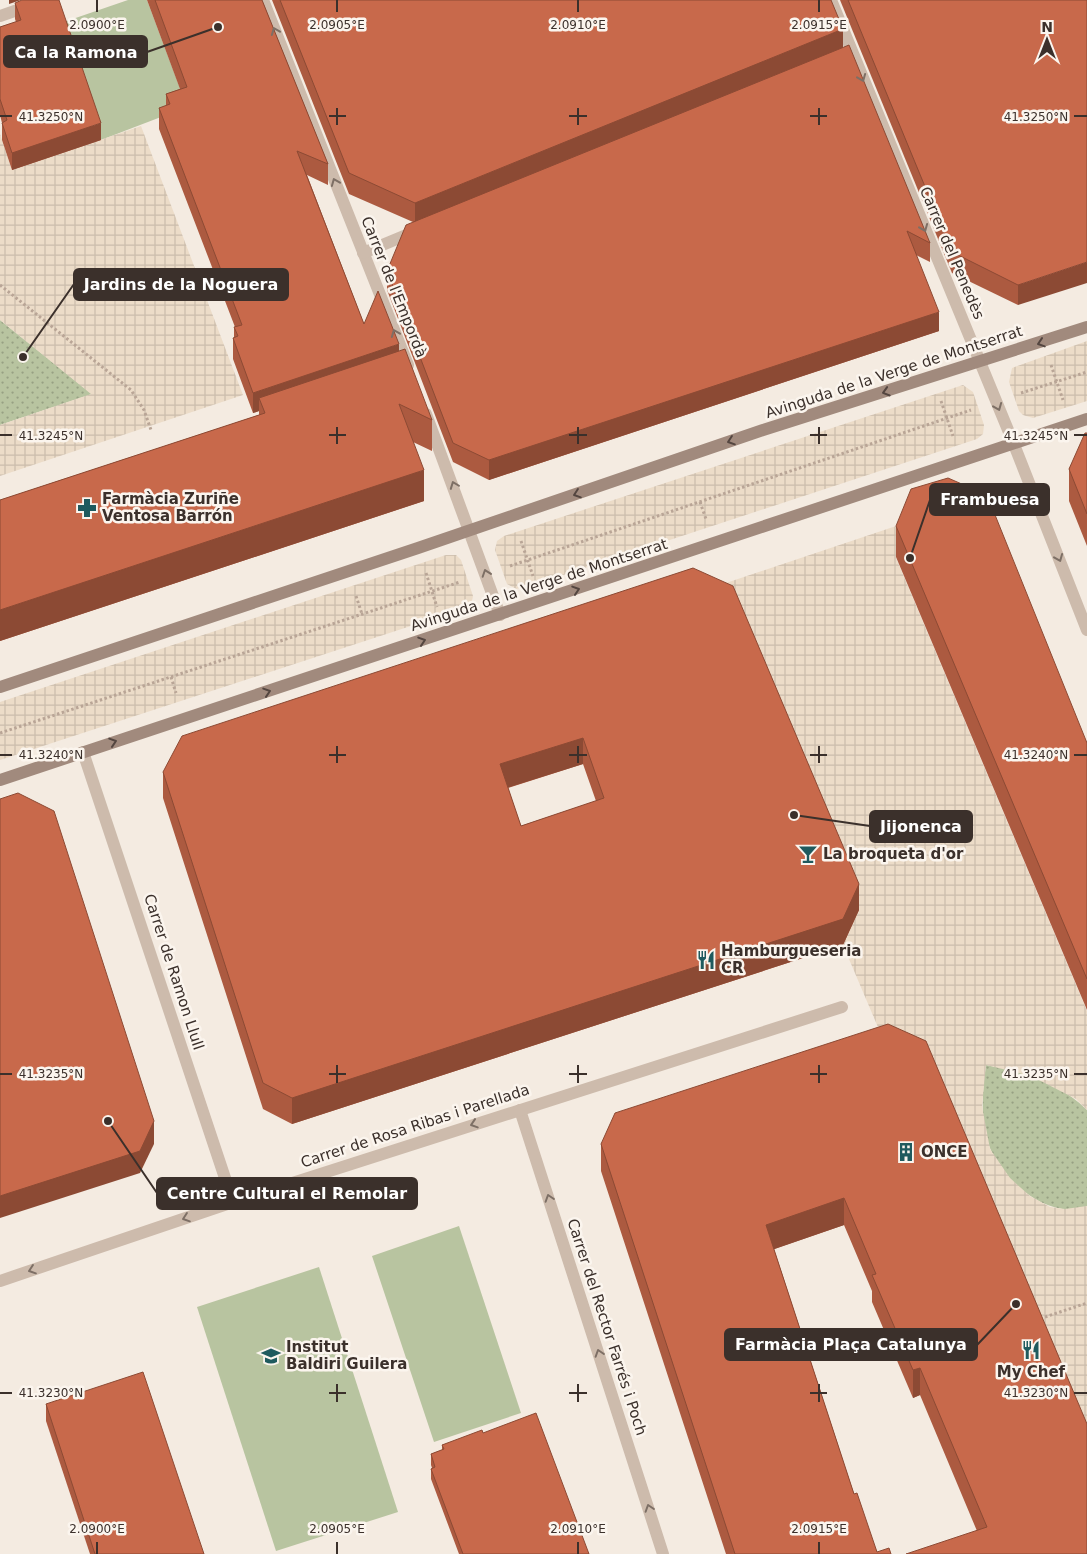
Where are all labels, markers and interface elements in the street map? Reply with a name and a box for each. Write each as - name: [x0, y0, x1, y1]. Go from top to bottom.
- north arrow: [1022, 15, 1072, 65]
- text: 2.0900°E: [69, 18, 125, 32]
- text: 2.0905°E: [309, 18, 365, 32]
- text: 2.0910°E: [550, 18, 606, 32]
- text: 2.0915°E: [791, 18, 847, 32]
- text: N: [1041, 19, 1053, 35]
- one-way arrow: [271, 27, 282, 36]
- callout: Ca la Ramona: [4, 36, 147, 67]
- text: Ca la Ramona: [15, 43, 137, 62]
- one-way arrow: [856, 73, 867, 82]
- text: 41.3250°N: [19, 110, 83, 124]
- text: 41.3250°N: [1004, 110, 1068, 124]
- one-way arrow: [331, 179, 341, 187]
- street label: Carrer del Penedès: [916, 184, 988, 322]
- street label: Carrer de l'Empordà: [357, 214, 431, 360]
- one-way arrow: [918, 223, 929, 232]
- callout: Jardins de la Noguera: [74, 269, 288, 300]
- text: Jardins de la Noguera: [83, 275, 278, 294]
- street label: Avinguda de la Verge de Montserrat: [763, 322, 1025, 422]
- one-way arrow: [391, 330, 401, 338]
- one-way arrow: [1037, 337, 1045, 347]
- one-way arrow: [882, 386, 890, 396]
- one-way arrow: [992, 402, 1003, 411]
- text: 41.3245°N: [19, 429, 83, 443]
- text: 41.3245°N: [1004, 429, 1068, 443]
- one-way arrow: [727, 435, 736, 445]
- one-way arrow: [450, 481, 460, 490]
- callout: Frambuesa: [930, 484, 1049, 515]
- one-way arrow: [574, 488, 582, 498]
- place label: Farmàcia Zuriñe Ventosa Barrón: [102, 490, 239, 525]
- text: Frambuesa: [940, 490, 1040, 509]
- pharmacy icon: Farmàcia Zuriñe Ventosa Barrón: [76, 497, 98, 519]
- street label: Avinguda de la Verge de Montserrat: [408, 535, 670, 635]
- one-way arrow: [1052, 553, 1063, 562]
- one-way arrow: [482, 569, 492, 578]
- one-way arrow: [571, 586, 580, 596]
- one-way arrow: [417, 637, 425, 647]
- one-way arrow: [262, 688, 271, 698]
- one-way arrow: [108, 738, 116, 748]
- text: 41.3240°N: [19, 748, 83, 762]
- text: 41.3240°N: [1004, 748, 1068, 762]
- callout: Jijonenca: [870, 811, 972, 842]
- text: Jijonenca: [879, 817, 962, 836]
- bar icon: La broqueta d'or: [797, 843, 819, 865]
- place label: La broqueta d'or: [823, 845, 964, 863]
- street label: Carrer de Ramon Llull: [140, 892, 208, 1052]
- place label: Hamburgueseria CR: [721, 942, 861, 977]
- restaurant icon: Hamburgueseria CR: [695, 949, 717, 971]
- text: 41.3235°N: [19, 1067, 83, 1081]
- text: 41.3235°N: [1004, 1067, 1068, 1081]
- street label: Carrer de Rosa Ribas i Parellada: [298, 1080, 532, 1172]
- one-way arrow: [470, 1119, 478, 1129]
- building icon: ONCE: [895, 1141, 917, 1163]
- place label: ONCE: [921, 1143, 968, 1161]
- callout: Centre Cultural el Remolar: [157, 1178, 417, 1209]
- text: Centre Cultural el Remolar: [167, 1184, 407, 1203]
- one-way arrow: [544, 1195, 554, 1203]
- one-way arrow: [182, 1212, 191, 1222]
- street label: Carrer del Rector Farrés i Poch: [563, 1216, 651, 1438]
- one-way arrow: [28, 1264, 37, 1274]
- callout: Farmàcia Plaça Catalunya: [725, 1329, 977, 1360]
- text: Farmàcia Plaça Catalunya: [735, 1335, 967, 1354]
- place label: Institut Baldiri Guilera: [286, 1338, 407, 1373]
- restaurant icon: My Chef: [1020, 1339, 1042, 1361]
- school or university icon: Institut Baldiri Guilera: [260, 1345, 282, 1367]
- one-way arrow: [594, 1349, 604, 1358]
- place label: My Chef: [997, 1363, 1066, 1381]
- text: 41.3230°N: [19, 1386, 83, 1400]
- text: 41.3230°N: [1004, 1386, 1068, 1400]
- one-way arrow: [644, 1504, 654, 1512]
- text: 2.0900°E: [69, 1522, 125, 1536]
- text: 2.0905°E: [309, 1522, 365, 1536]
- text: 2.0910°E: [550, 1522, 606, 1536]
- text: 2.0915°E: [791, 1522, 847, 1536]

